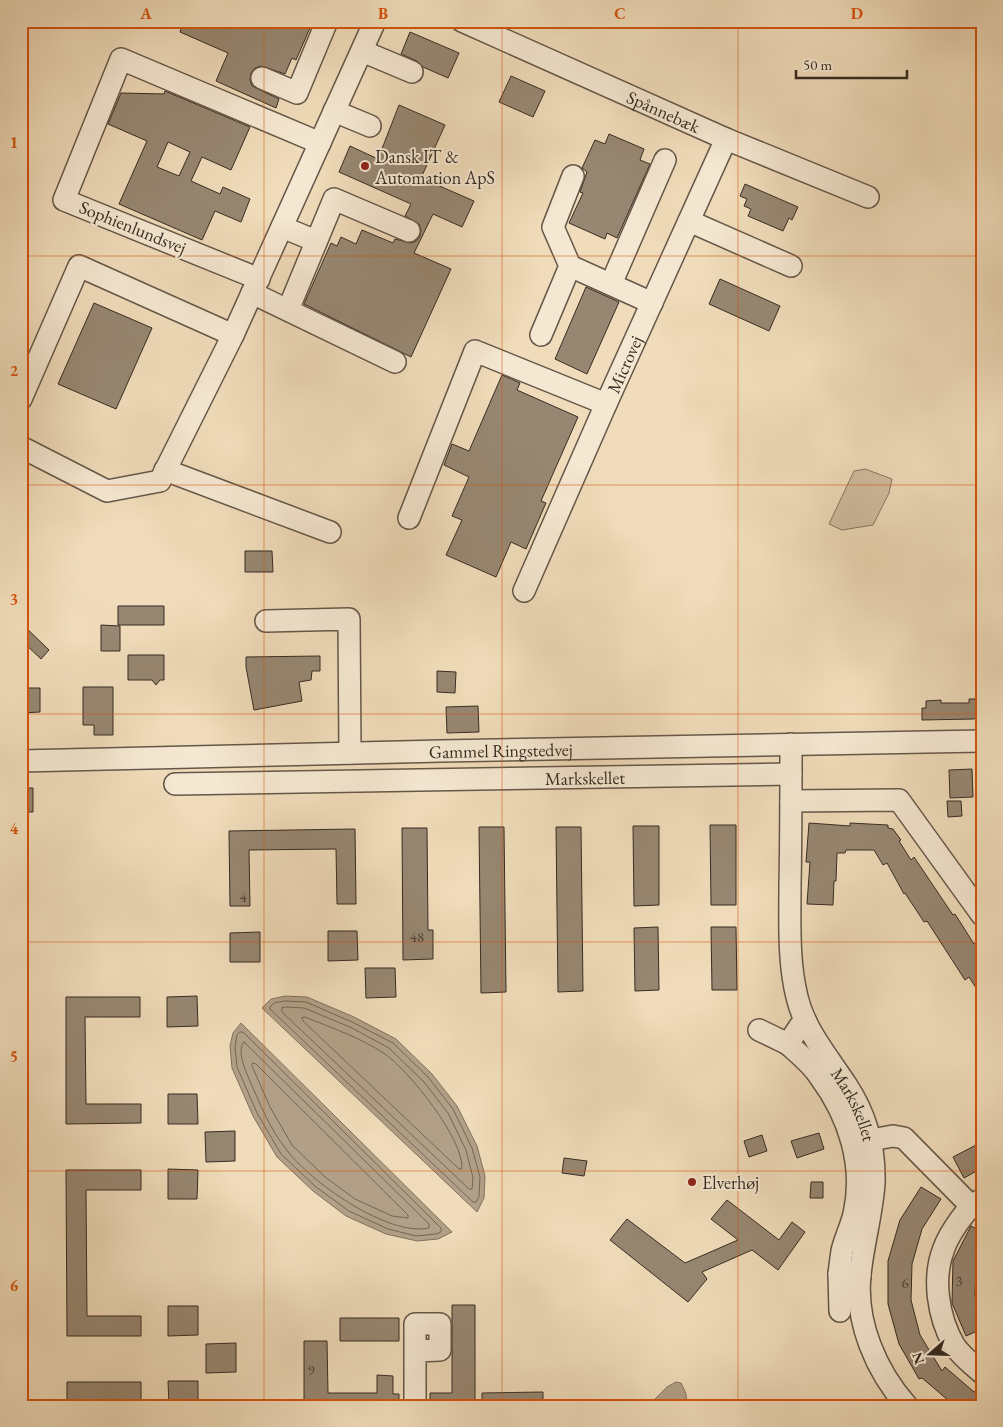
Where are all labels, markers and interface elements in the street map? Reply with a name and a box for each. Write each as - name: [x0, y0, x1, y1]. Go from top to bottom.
- text: A: [139, 3, 152, 24]
- text: B: [378, 3, 388, 24]
- text: C: [614, 3, 626, 24]
- text: D: [851, 3, 863, 24]
- scale bar: [796, 48, 907, 80]
- text: 50 m: [803, 55, 832, 74]
- street label: Spånnebæk: [623, 85, 705, 138]
- text: 1: [10, 132, 18, 153]
- place label: Dansk IT & Automation ApS: [374, 145, 495, 189]
- marker: Dansk IT & Automation ApS: [359, 160, 371, 172]
- street label: Sophienlundsvej: [76, 195, 190, 259]
- street label: Microvej: [601, 332, 647, 397]
- text: 2: [10, 360, 19, 381]
- text: 3: [10, 589, 18, 610]
- street label: Gammel Ringstedvej: [429, 737, 573, 763]
- street label: Markskellet: [545, 765, 626, 789]
- text: 4: [10, 818, 19, 839]
- house number: 4: [239, 887, 247, 906]
- house number: 48: [410, 927, 424, 946]
- text: 5: [10, 1046, 18, 1067]
- street label: Markskellet: [826, 1063, 881, 1144]
- place label: Elverhøj: [702, 1171, 759, 1194]
- marker: Elverhøj: [686, 1176, 698, 1188]
- house number: 3: [955, 1271, 963, 1290]
- house number: 6: [901, 1273, 909, 1292]
- text: 6: [10, 1275, 19, 1296]
- north arrow: [906, 1330, 956, 1380]
- text: N: [907, 1349, 928, 1367]
- house number: 9: [307, 1360, 315, 1379]

